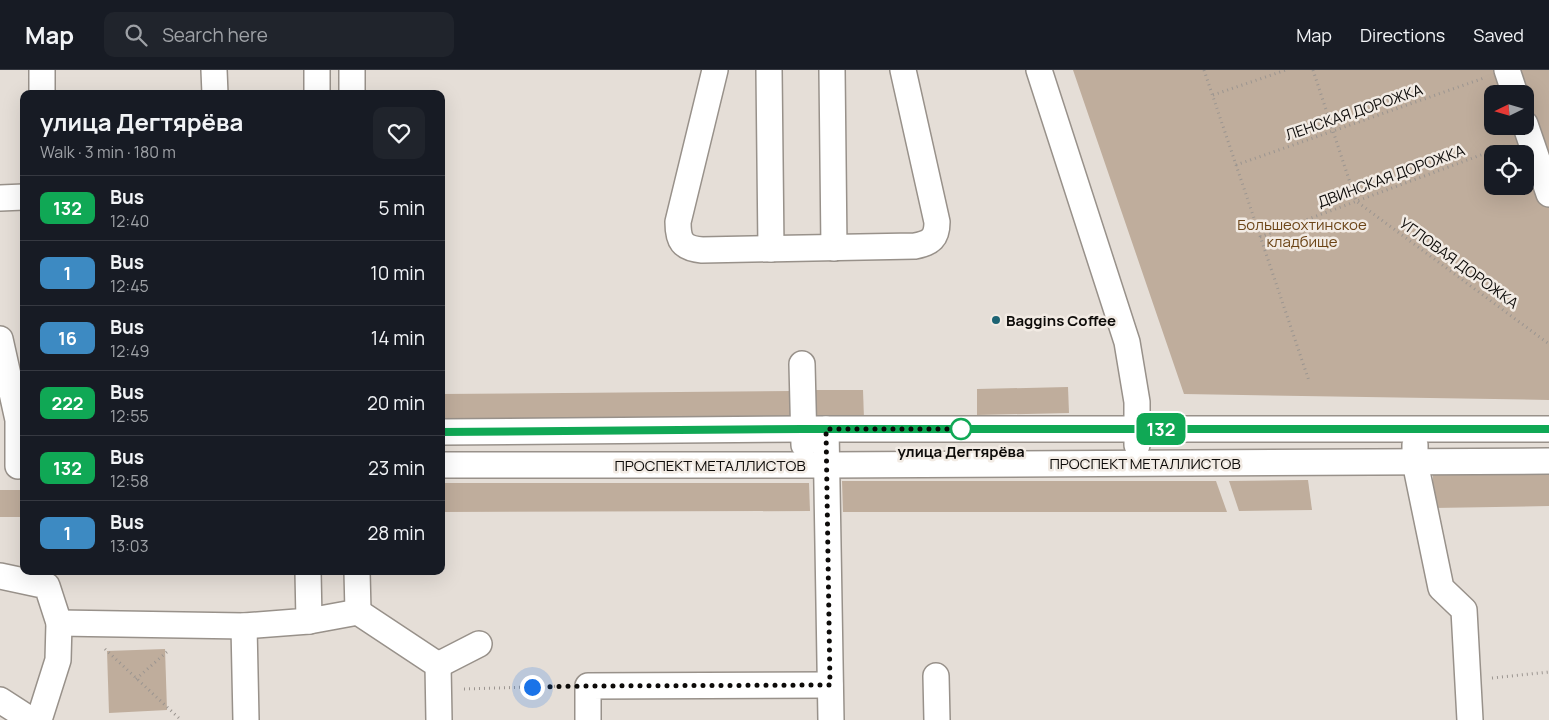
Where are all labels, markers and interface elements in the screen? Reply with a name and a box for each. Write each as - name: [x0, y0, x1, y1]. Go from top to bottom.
- search box: [104, 12, 454, 57]
- text: Map: [25, 18, 74, 51]
- icon: search: [122, 21, 150, 49]
- text: Search here: [162, 22, 268, 48]
- text: Map: [1296, 23, 1332, 47]
- text: Directions: [1360, 23, 1445, 47]
- text: Saved: [1473, 23, 1524, 47]
- street label: ЛЕНСКАЯ ДОРОЖКА: [1283, 79, 1426, 145]
- north arrow: [1484, 85, 1534, 135]
- map controls: [1484, 85, 1534, 195]
- text: улица Дегтярёва: [40, 105, 243, 138]
- button: heart: [373, 107, 425, 159]
- street label: ДВИНСКАЯ ДОРОЖКА: [1314, 139, 1468, 212]
- text: Walk · 3 min · 180 m: [40, 141, 176, 163]
- button: locate: [1484, 145, 1534, 195]
- text: Bus: [110, 184, 144, 210]
- text: 5 min: [378, 195, 425, 221]
- text: 132: [53, 196, 82, 220]
- text: 12:40: [110, 210, 149, 232]
- street label: УГЛОВАЯ ДОРОЖКА: [1395, 213, 1523, 314]
- park label: Большеохтинское кладбище: [1237, 214, 1367, 252]
- text: Bus: [110, 249, 144, 275]
- text: 10 min: [370, 260, 425, 286]
- text: 1: [64, 261, 71, 285]
- text: 12:45: [110, 275, 149, 297]
- place label: Baggins Coffee: [1006, 310, 1116, 331]
- text: Bus: [110, 314, 144, 340]
- marker: Baggins Coffee: [990, 314, 1002, 326]
- text: 14 min: [371, 325, 425, 351]
- text: 16: [58, 326, 77, 350]
- text: 12:49: [110, 340, 149, 362]
- text: Bus: [110, 379, 144, 405]
- text: 20 min: [367, 390, 425, 416]
- text: 222: [51, 391, 84, 415]
- text: 12:55: [110, 405, 149, 427]
- line badge: 132: [1132, 413, 1190, 445]
- text: 132: [1146, 417, 1176, 441]
- marker: улица Дегтярёва: [950, 418, 972, 440]
- place label: улица Дегтярёва: [897, 441, 1025, 462]
- text: Bus: [110, 444, 144, 470]
- street label: ПРОСПЕКТ МЕТАЛЛИСТОВ: [1049, 453, 1241, 474]
- text: 23 min: [368, 455, 425, 481]
- street label: ПРОСПЕКТ МЕТАЛЛИСТОВ: [614, 455, 806, 476]
- text: 132: [53, 456, 82, 480]
- text: 12:58: [110, 470, 149, 492]
- text: Bus: [110, 509, 144, 535]
- text: 28 min: [368, 520, 425, 546]
- text: 1: [64, 521, 71, 545]
- text: 13:03: [110, 535, 148, 557]
- your location: [520, 675, 545, 700]

